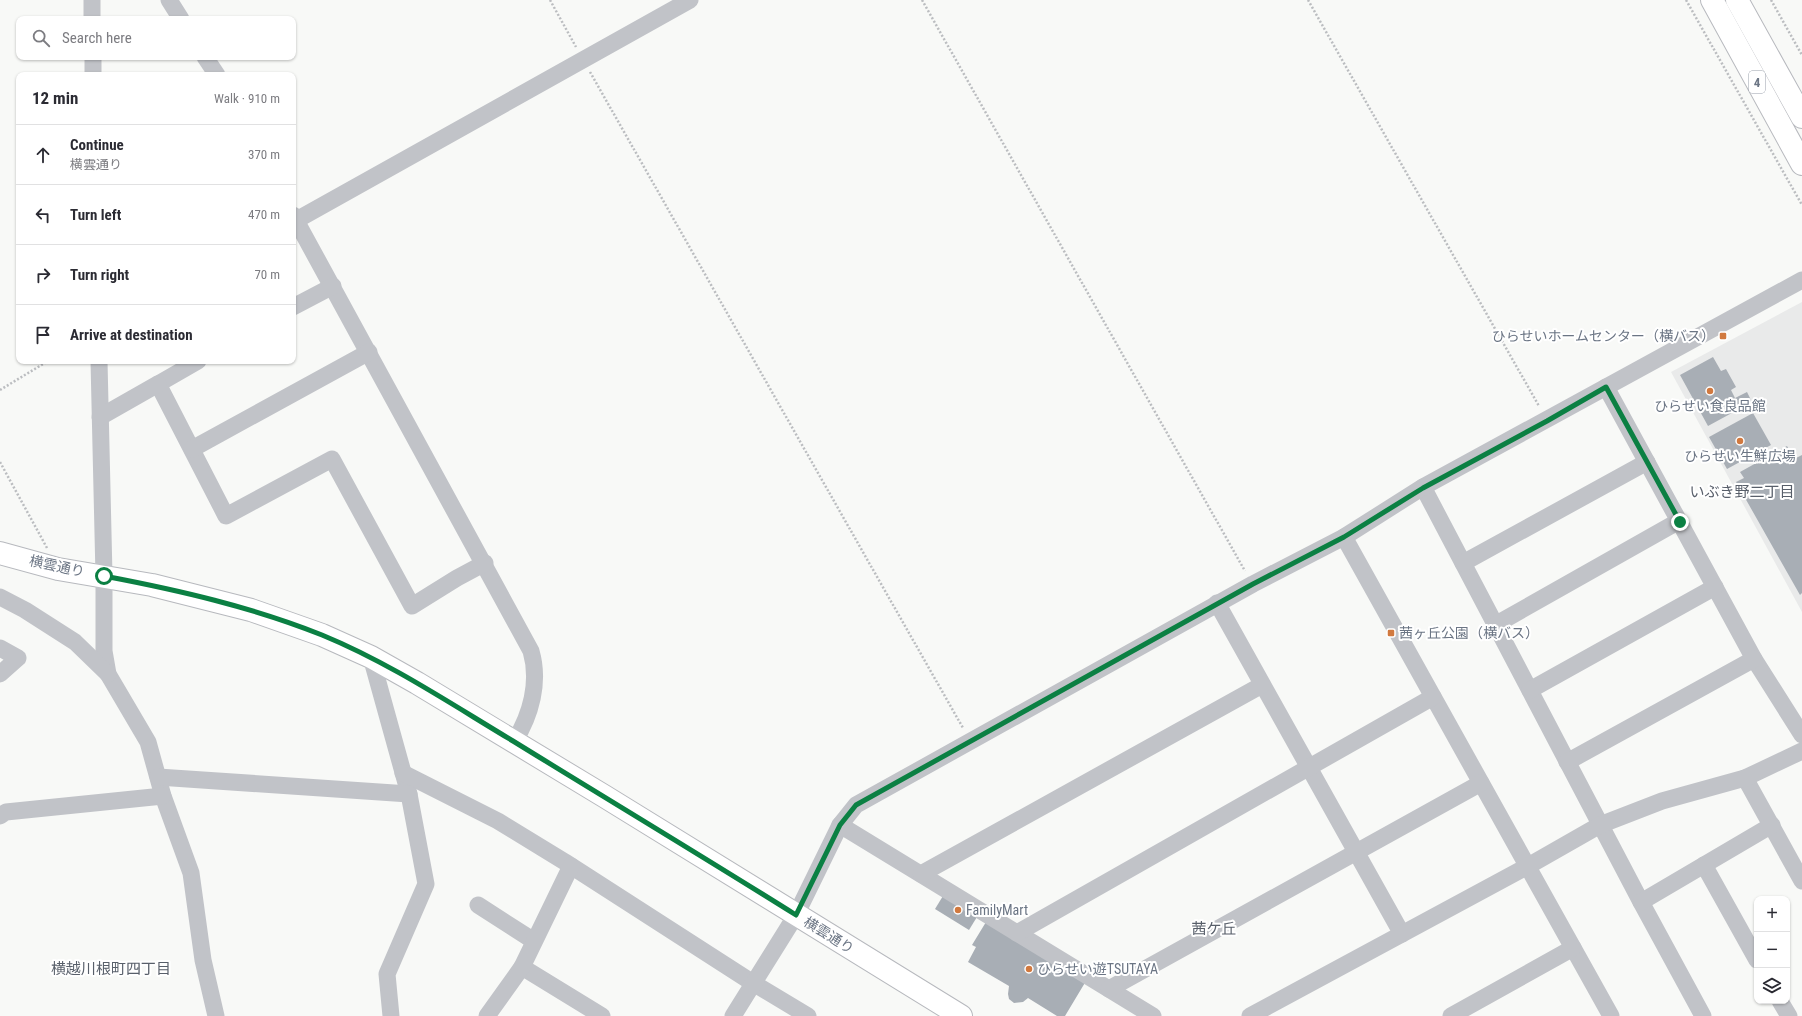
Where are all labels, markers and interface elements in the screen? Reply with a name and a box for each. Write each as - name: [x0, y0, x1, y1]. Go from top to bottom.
- search box: [16, 16, 296, 60]
- icon: search: [30, 27, 52, 49]
- text: Search here: [62, 29, 132, 47]
- road number: 4: [1749, 71, 1765, 93]
- text: 12 min: [32, 88, 78, 108]
- text: Walk · 910 m: [214, 91, 280, 106]
- text: Continue: [70, 136, 124, 154]
- icon: ahead: [32, 144, 54, 166]
- text: 370 m: [248, 147, 280, 162]
- text: 横雲通り: [70, 157, 122, 172]
- icon: left: [32, 204, 54, 226]
- text: Turn left: [70, 206, 121, 224]
- text: 470 m: [248, 207, 280, 222]
- icon: right: [32, 264, 54, 286]
- text: Turn right: [70, 266, 129, 284]
- text: 70 m: [254, 267, 280, 282]
- icon: arrive: [32, 324, 54, 346]
- text: Arrive at destination: [70, 326, 193, 344]
- place label: ひらせいホームセンター（横バス）: [1492, 328, 1715, 344]
- marker: ひらせいホームセンター（横バス）: [1718, 331, 1728, 341]
- marker: ひらせい食良品館: [1705, 386, 1715, 396]
- place label: ひらせい食良品館: [1654, 398, 1766, 414]
- marker: ひらせい生鮮広場: [1735, 436, 1745, 446]
- place label: ひらせい生鮮広場: [1684, 448, 1796, 464]
- district label: いぶき野二丁目: [1689, 483, 1795, 501]
- route end: [1671, 513, 1689, 531]
- street label: 横雲通り: [28, 552, 86, 580]
- route start: [95, 567, 113, 585]
- place label: 茜ヶ丘公園（横バス）: [1399, 625, 1539, 641]
- marker: 茜ヶ丘公園（横バス）: [1386, 628, 1396, 638]
- map controls: [1754, 896, 1790, 1004]
- button: +: [1754, 896, 1790, 932]
- place label: FamilyMart: [966, 902, 1028, 918]
- marker: FamilyMart: [953, 905, 963, 915]
- street label: 横雲通り: [801, 913, 857, 957]
- district label: 茜ケ丘: [1191, 920, 1237, 938]
- button: −: [1754, 932, 1790, 968]
- district label: 横越川根町四丁目: [51, 960, 171, 978]
- place label: ひらせい遊TSUTAYA: [1037, 961, 1158, 977]
- marker: ひらせい遊TSUTAYA: [1024, 964, 1034, 974]
- button: layers: [1754, 968, 1790, 1004]

